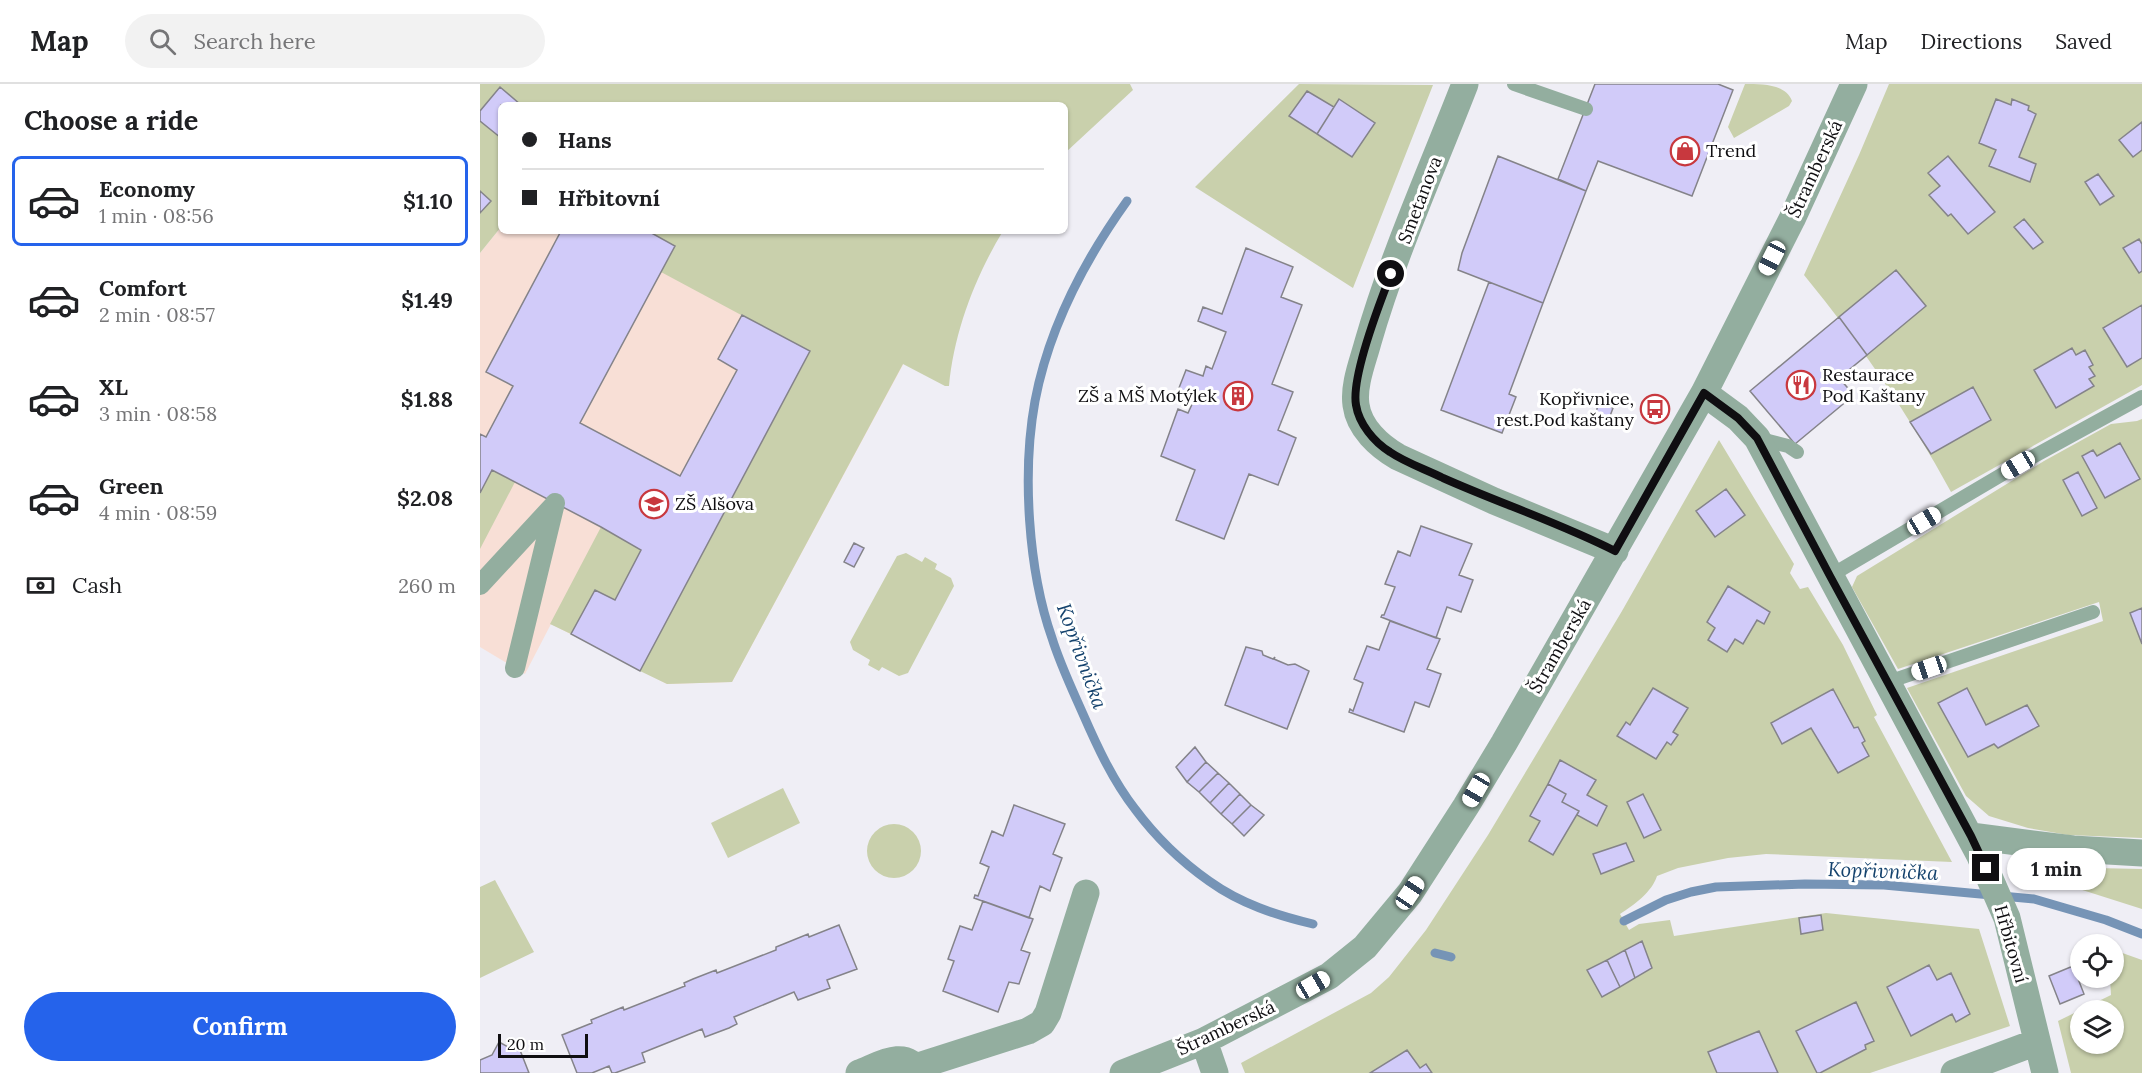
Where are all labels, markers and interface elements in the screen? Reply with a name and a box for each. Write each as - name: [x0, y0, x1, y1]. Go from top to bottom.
- search box: [125, 14, 545, 68]
- text: Map: [30, 23, 89, 59]
- icon: search: [146, 25, 179, 58]
- text: Search here: [194, 27, 316, 55]
- text: Map: [1845, 28, 1888, 55]
- text: Directions: [1921, 28, 2022, 55]
- text: Saved: [2055, 28, 2112, 55]
- text: Choose a ride: [24, 103, 198, 137]
- street label: Štramberská: [1782, 116, 1847, 221]
- text: Hans: [558, 126, 612, 154]
- shop icon: Trend: [1669, 135, 1701, 167]
- place label: Trend: [1706, 139, 1757, 162]
- street label: Smetanova: [1392, 153, 1447, 247]
- icon: car: [27, 174, 81, 228]
- text: Economy: [99, 175, 195, 203]
- text: Hřbitovní: [558, 184, 660, 212]
- text: $1.10: [403, 187, 453, 215]
- text: 1 min · 08:56: [99, 203, 214, 228]
- car: [1756, 238, 1788, 278]
- route start: [1377, 260, 1404, 287]
- icon: car: [27, 273, 81, 327]
- text: Comfort: [99, 274, 187, 302]
- text: $1.49: [401, 286, 453, 314]
- text: 2 min · 08:57: [99, 302, 215, 327]
- place label: Restaurace Pod Kaštany: [1822, 363, 1926, 407]
- restaurant icon: Restaurace Pod Kaštany: [1785, 369, 1817, 401]
- icon: car: [27, 372, 81, 426]
- text: XL: [99, 373, 128, 401]
- building icon: ZŠ a MŠ Motýlek: [1222, 380, 1254, 412]
- place label: ZŠ a MŠ Motýlek: [1078, 384, 1217, 407]
- text: $1.88: [401, 385, 453, 413]
- place label: Kopřivnice, rest.Pod kaštany: [1496, 387, 1634, 431]
- bus stop icon: Kopřivnice, rest.Pod kaštany: [1639, 393, 1671, 425]
- text: 3 min · 08:58: [99, 401, 217, 426]
- car: [1998, 448, 2038, 482]
- icon: car: [27, 471, 81, 525]
- text: Green: [99, 472, 164, 500]
- text: $2.08: [397, 484, 453, 512]
- school or university icon: ZŠ Alšova: [638, 488, 670, 520]
- place label: ZŠ Alšova: [675, 492, 754, 515]
- text: 4 min · 08:59: [99, 500, 217, 525]
- car: [1904, 504, 1944, 538]
- icon: cash: [24, 569, 57, 602]
- text: Cash: [72, 571, 122, 599]
- text: 260 m: [398, 573, 456, 598]
- street label: Štramberská: [1523, 594, 1596, 697]
- water label: Kopřivnička: [1052, 600, 1113, 712]
- car: [1909, 654, 1949, 682]
- car: [1459, 770, 1493, 810]
- callout: 1 min: [2007, 847, 2106, 889]
- route end: [1972, 854, 1999, 881]
- water label: Kopřivnička: [1827, 856, 1939, 885]
- text: 1 min: [2031, 856, 2082, 881]
- car: [1392, 873, 1428, 913]
- street label: Hřbitovní: [1989, 902, 2034, 985]
- map controls: [2070, 934, 2124, 1054]
- button: locate: [2070, 934, 2124, 988]
- car: [1293, 968, 1333, 1002]
- button: Confirm: [24, 992, 456, 1061]
- street label: Štramberská: [1173, 995, 1278, 1060]
- button: layers: [2070, 1000, 2124, 1054]
- scale bar: [498, 1031, 588, 1058]
- text: 20 m: [507, 1034, 544, 1054]

